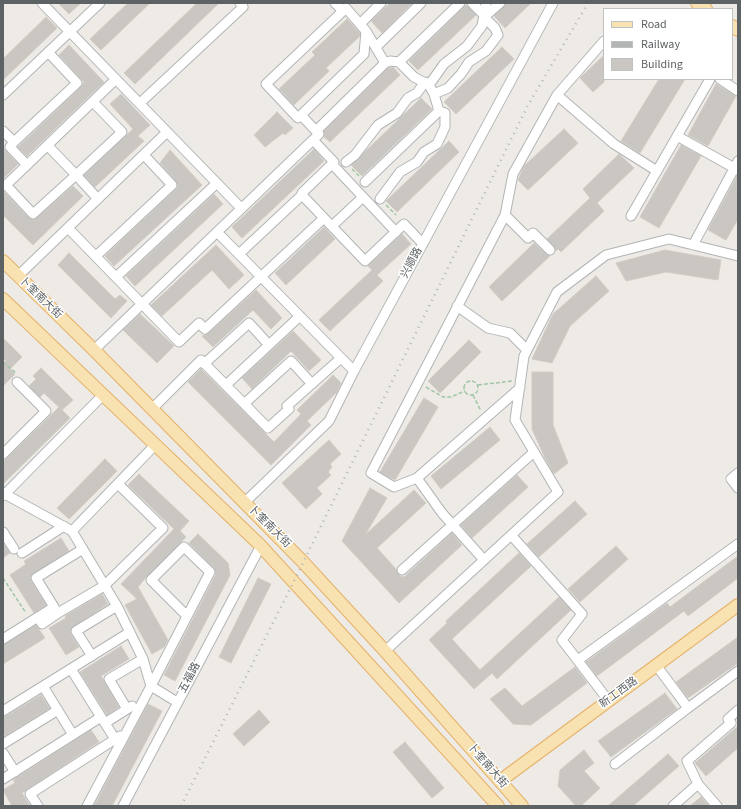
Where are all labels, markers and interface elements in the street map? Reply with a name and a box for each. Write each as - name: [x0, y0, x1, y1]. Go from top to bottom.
- legend: [603, 8, 733, 80]
- text: Road: [641, 16, 667, 33]
- text: Railway: [641, 36, 680, 53]
- text: Building: [641, 56, 683, 73]
- street label: 兴顺路: [398, 245, 426, 281]
- street label: 卜奎南大街: [16, 274, 64, 322]
- street label: 卜奎南大街: [245, 503, 293, 551]
- street label: 五福路: [176, 660, 204, 696]
- street label: 新工西路: [597, 675, 641, 711]
- street label: 卜奎南大街: [464, 741, 510, 791]

